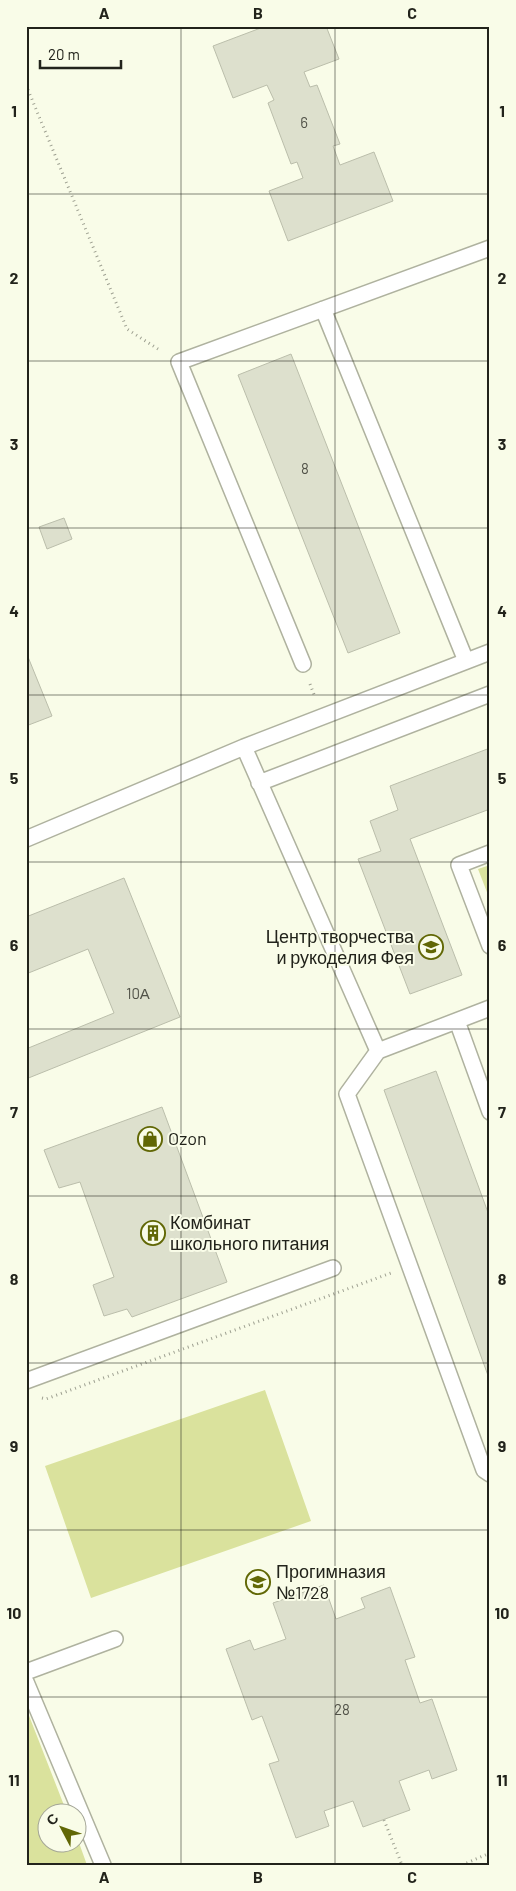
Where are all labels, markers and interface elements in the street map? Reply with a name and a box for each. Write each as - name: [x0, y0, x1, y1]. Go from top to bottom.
- text: A: [99, 3, 110, 22]
- text: B: [253, 3, 263, 22]
- text: C: [407, 3, 417, 22]
- scale bar: [40, 38, 121, 70]
- text: 20 m: [48, 45, 80, 63]
- text: 1: [11, 101, 17, 120]
- text: 1: [499, 101, 505, 120]
- house number: 6: [300, 113, 308, 131]
- text: 2: [10, 268, 19, 287]
- text: 2: [498, 268, 507, 287]
- text: 3: [10, 434, 18, 453]
- text: 3: [498, 434, 506, 453]
- house number: 8: [301, 459, 309, 477]
- text: 4: [9, 601, 19, 620]
- text: 4: [497, 601, 507, 620]
- text: 5: [10, 768, 19, 787]
- text: 5: [498, 768, 507, 787]
- place label: Центр творчества и рукоделия Фея: [266, 925, 415, 968]
- school or university icon: Центр творчества и рукоделия Фея: [418, 934, 444, 960]
- text: 6: [10, 935, 19, 954]
- text: 6: [498, 935, 507, 954]
- house number: 10А: [126, 984, 150, 1002]
- text: 7: [10, 1102, 18, 1121]
- text: 7: [498, 1102, 506, 1121]
- shop icon: Ozon: [137, 1126, 163, 1152]
- place label: Ozon: [168, 1127, 207, 1149]
- place label: Комбинат школьного питания: [170, 1211, 329, 1254]
- building icon: Комбинат школьного питания: [140, 1220, 166, 1246]
- text: 8: [10, 1269, 19, 1288]
- text: 8: [498, 1269, 507, 1288]
- text: 9: [10, 1436, 18, 1455]
- text: 9: [498, 1436, 506, 1455]
- place label: Прогимназия №1728: [276, 1560, 386, 1603]
- school or university icon: Прогимназия №1728: [245, 1569, 271, 1595]
- text: 10: [7, 1603, 21, 1622]
- text: 10: [495, 1603, 509, 1622]
- house number: 28: [334, 1700, 350, 1718]
- text: 11: [8, 1770, 20, 1789]
- text: 11: [496, 1770, 508, 1789]
- north arrow: [38, 1804, 88, 1854]
- text: С: [42, 1810, 62, 1829]
- text: A: [99, 1867, 110, 1886]
- text: B: [253, 1867, 263, 1886]
- text: C: [407, 1867, 417, 1886]

